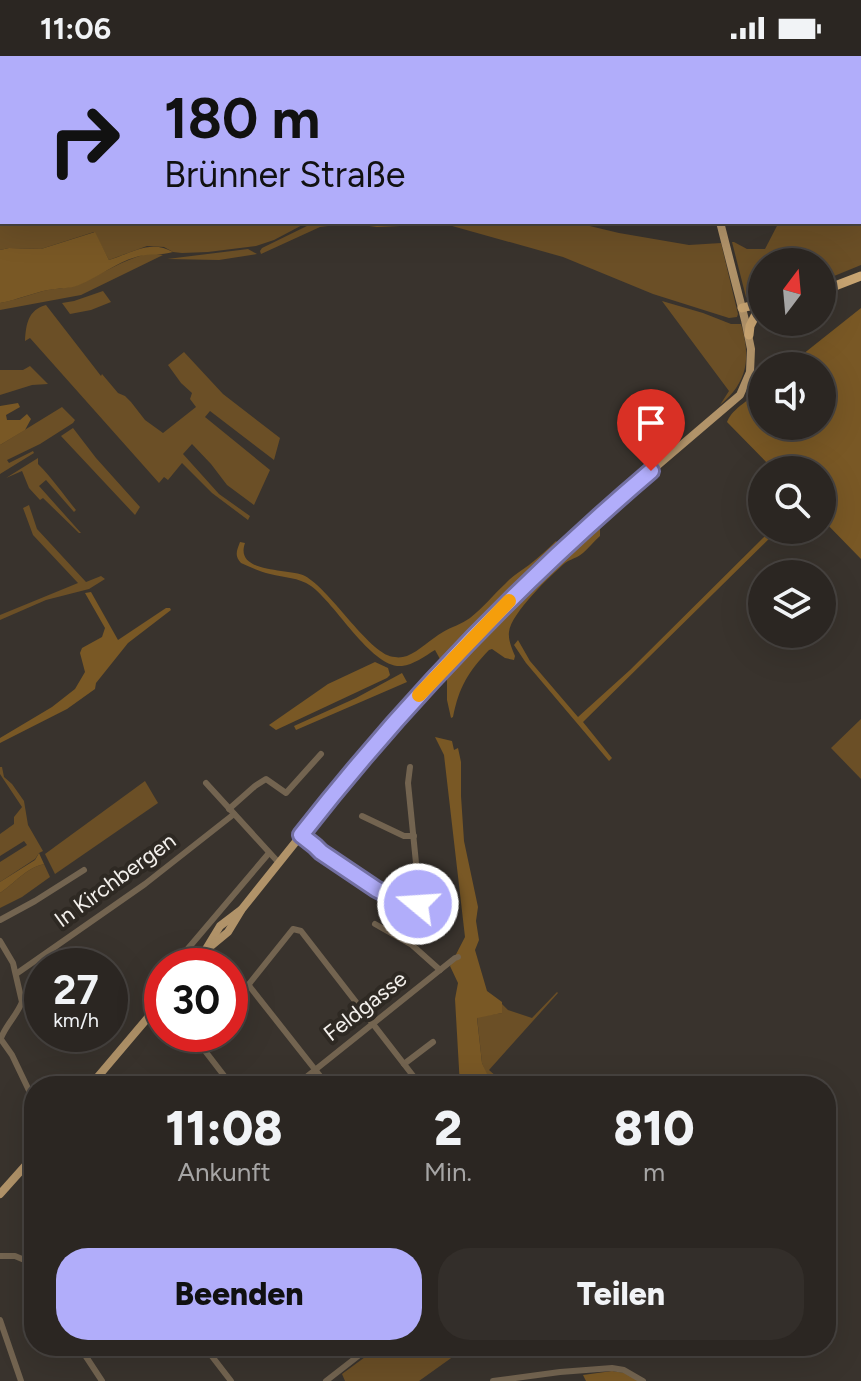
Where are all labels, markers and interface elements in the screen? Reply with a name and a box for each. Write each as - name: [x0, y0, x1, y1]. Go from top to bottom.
- text: 11:06: [40, 10, 111, 47]
- text: 180 m: [164, 85, 320, 152]
- icon: right: [32, 88, 136, 192]
- text: Brünner Straße: [164, 153, 405, 196]
- north arrow: [748, 248, 836, 336]
- map controls: [748, 248, 836, 648]
- button: sound: [748, 352, 836, 440]
- pin: [617, 389, 685, 471]
- icon: arrive: [629, 401, 673, 445]
- button: search: [748, 456, 836, 544]
- button: layers: [748, 560, 836, 648]
- street label: In Kirchbergen: [49, 827, 181, 933]
- position arrow: [376, 862, 460, 946]
- speed limit sign: 30: [144, 948, 248, 1052]
- street label: Feldgasse: [318, 965, 412, 1047]
- text: 27: [53, 966, 99, 1014]
- text: km/h: [53, 1008, 99, 1032]
- text: 11:08: [165, 1099, 283, 1157]
- text: 2: [434, 1099, 462, 1157]
- text: 810: [613, 1099, 695, 1157]
- text: Ankunft: [177, 1156, 271, 1188]
- text: Min.: [424, 1156, 472, 1188]
- text: m: [643, 1156, 665, 1188]
- button: Beenden: [56, 1248, 422, 1340]
- button: Teilen: [438, 1248, 804, 1340]

